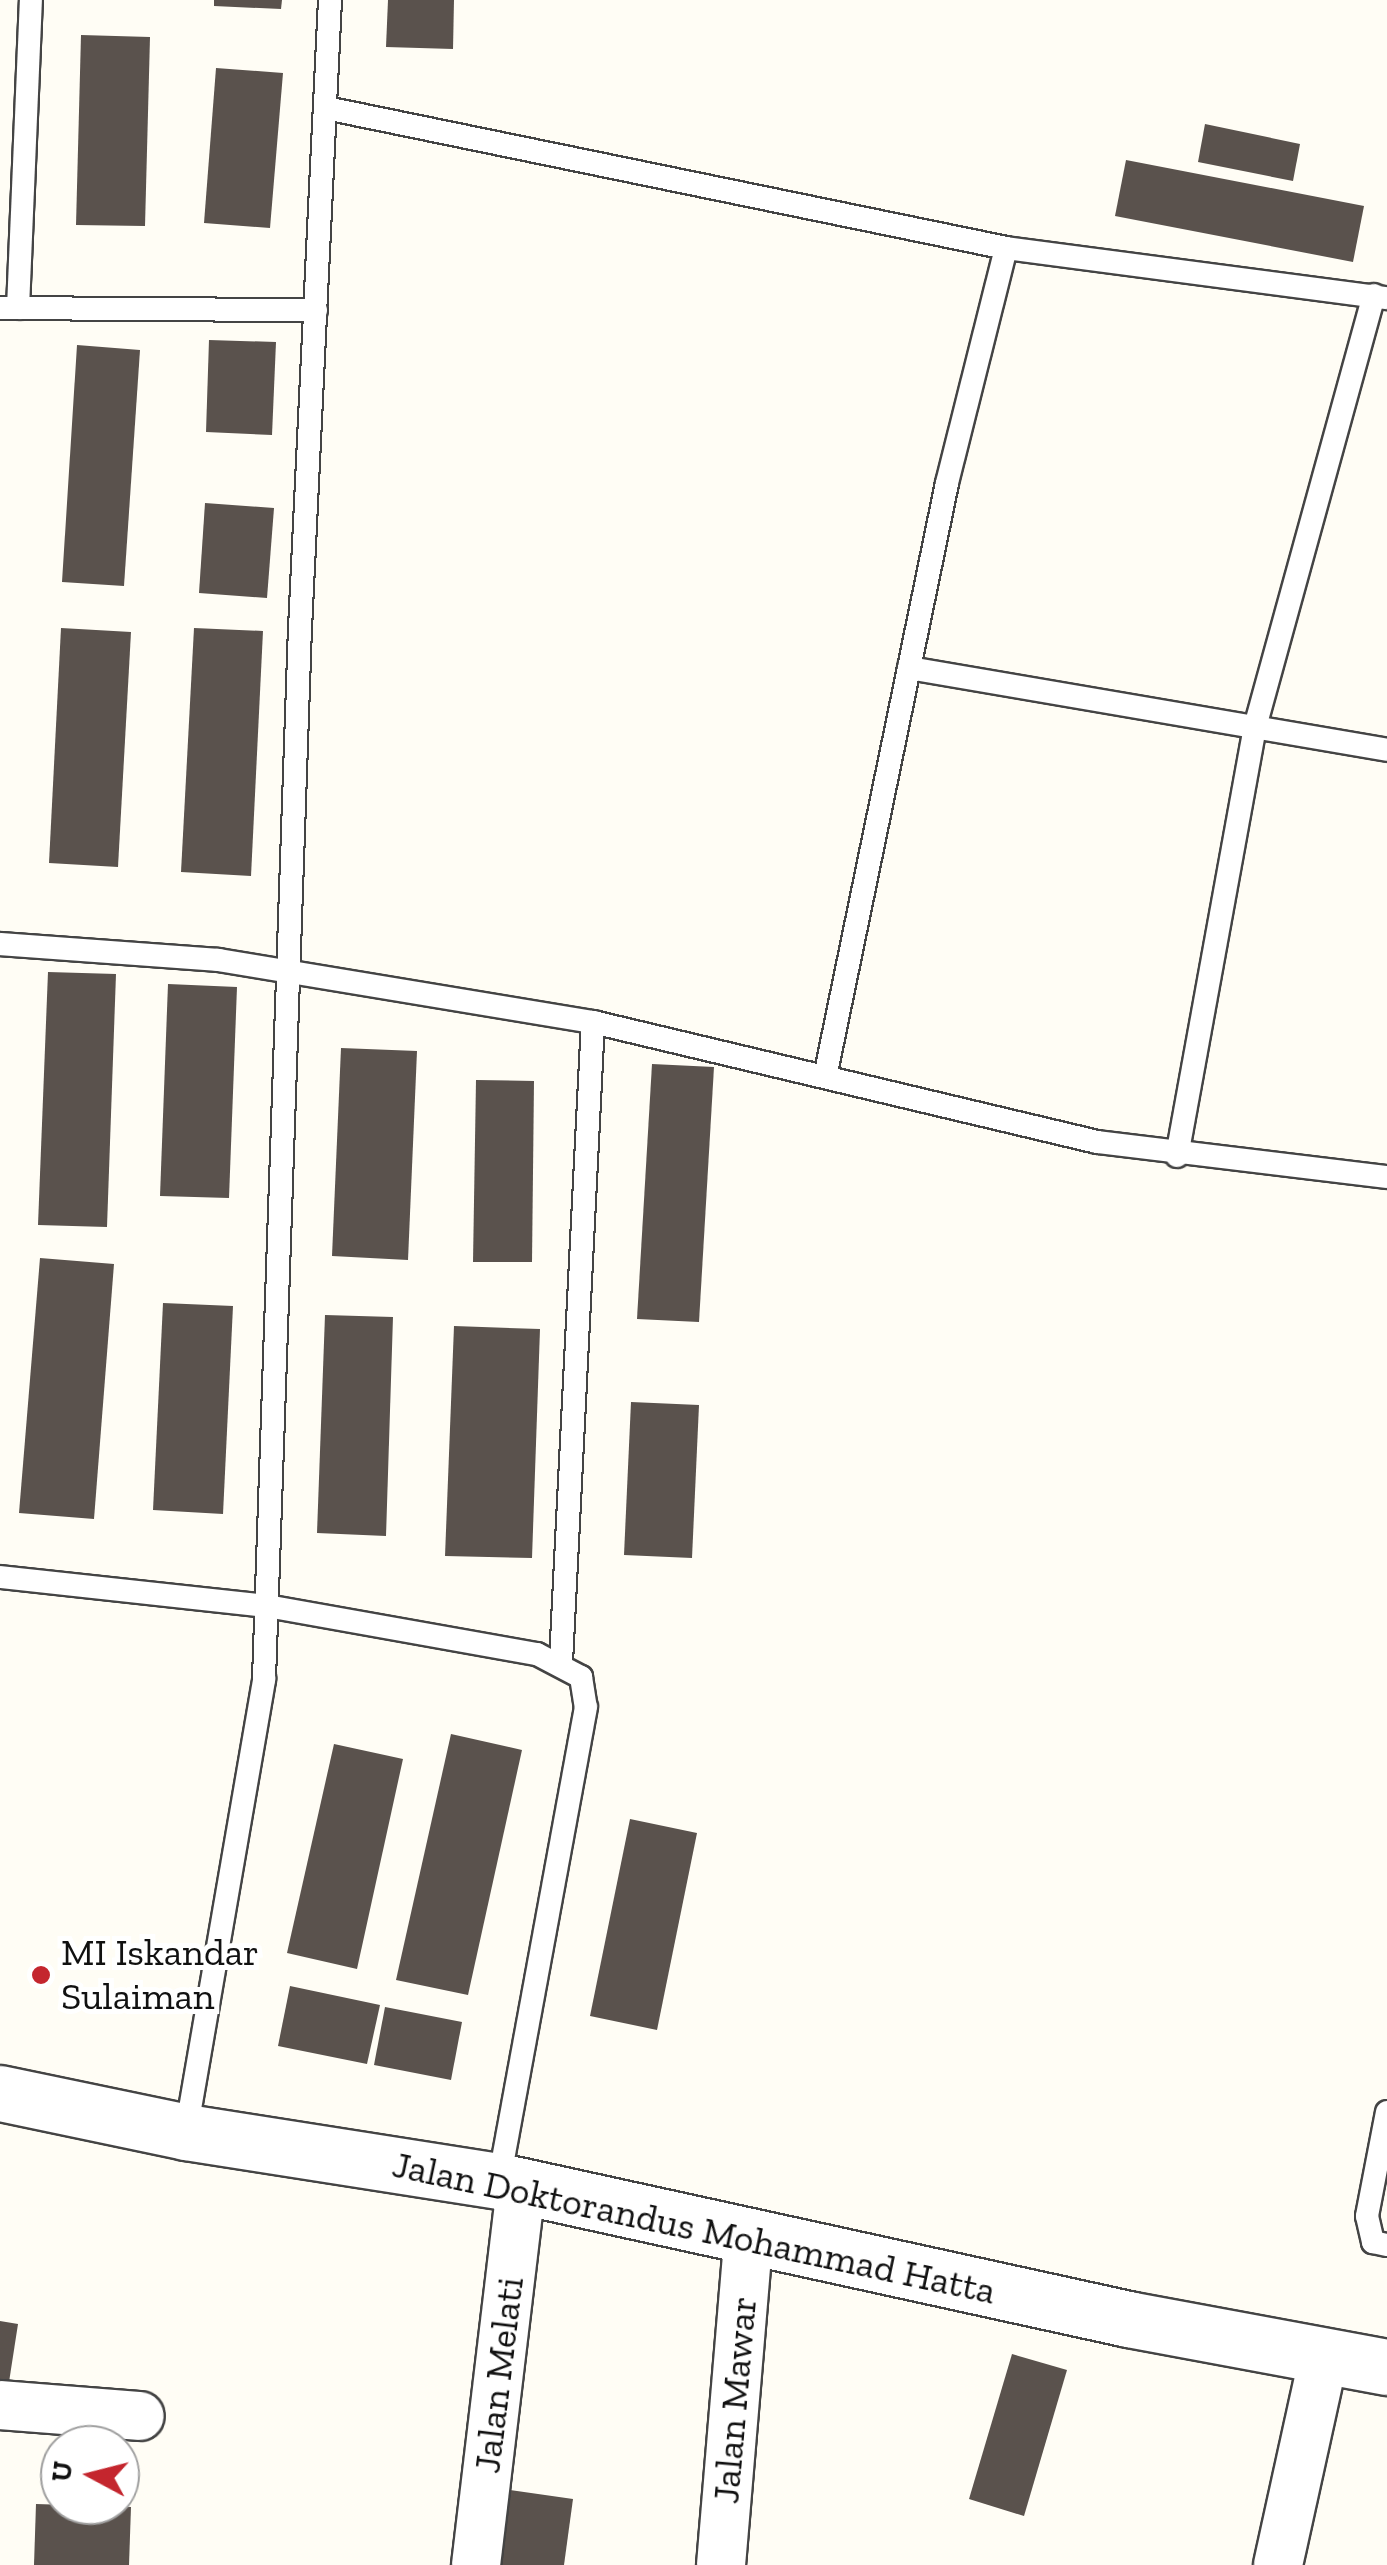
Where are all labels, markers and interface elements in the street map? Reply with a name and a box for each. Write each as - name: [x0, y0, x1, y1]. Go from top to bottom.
- place label: MI Iskandar Sulaiman: [61, 1930, 259, 2020]
- marker: MI Iskandar Sulaiman: [30, 1964, 52, 1986]
- street label: Jalan Doktorandus Mohammad Hatta: [388, 2142, 1000, 2314]
- street label: Jalan Melati: [464, 2274, 534, 2476]
- street label: Jalan Mawar: [703, 2295, 767, 2505]
- north arrow: [40, 2425, 140, 2525]
- text: U: [44, 2460, 79, 2484]

